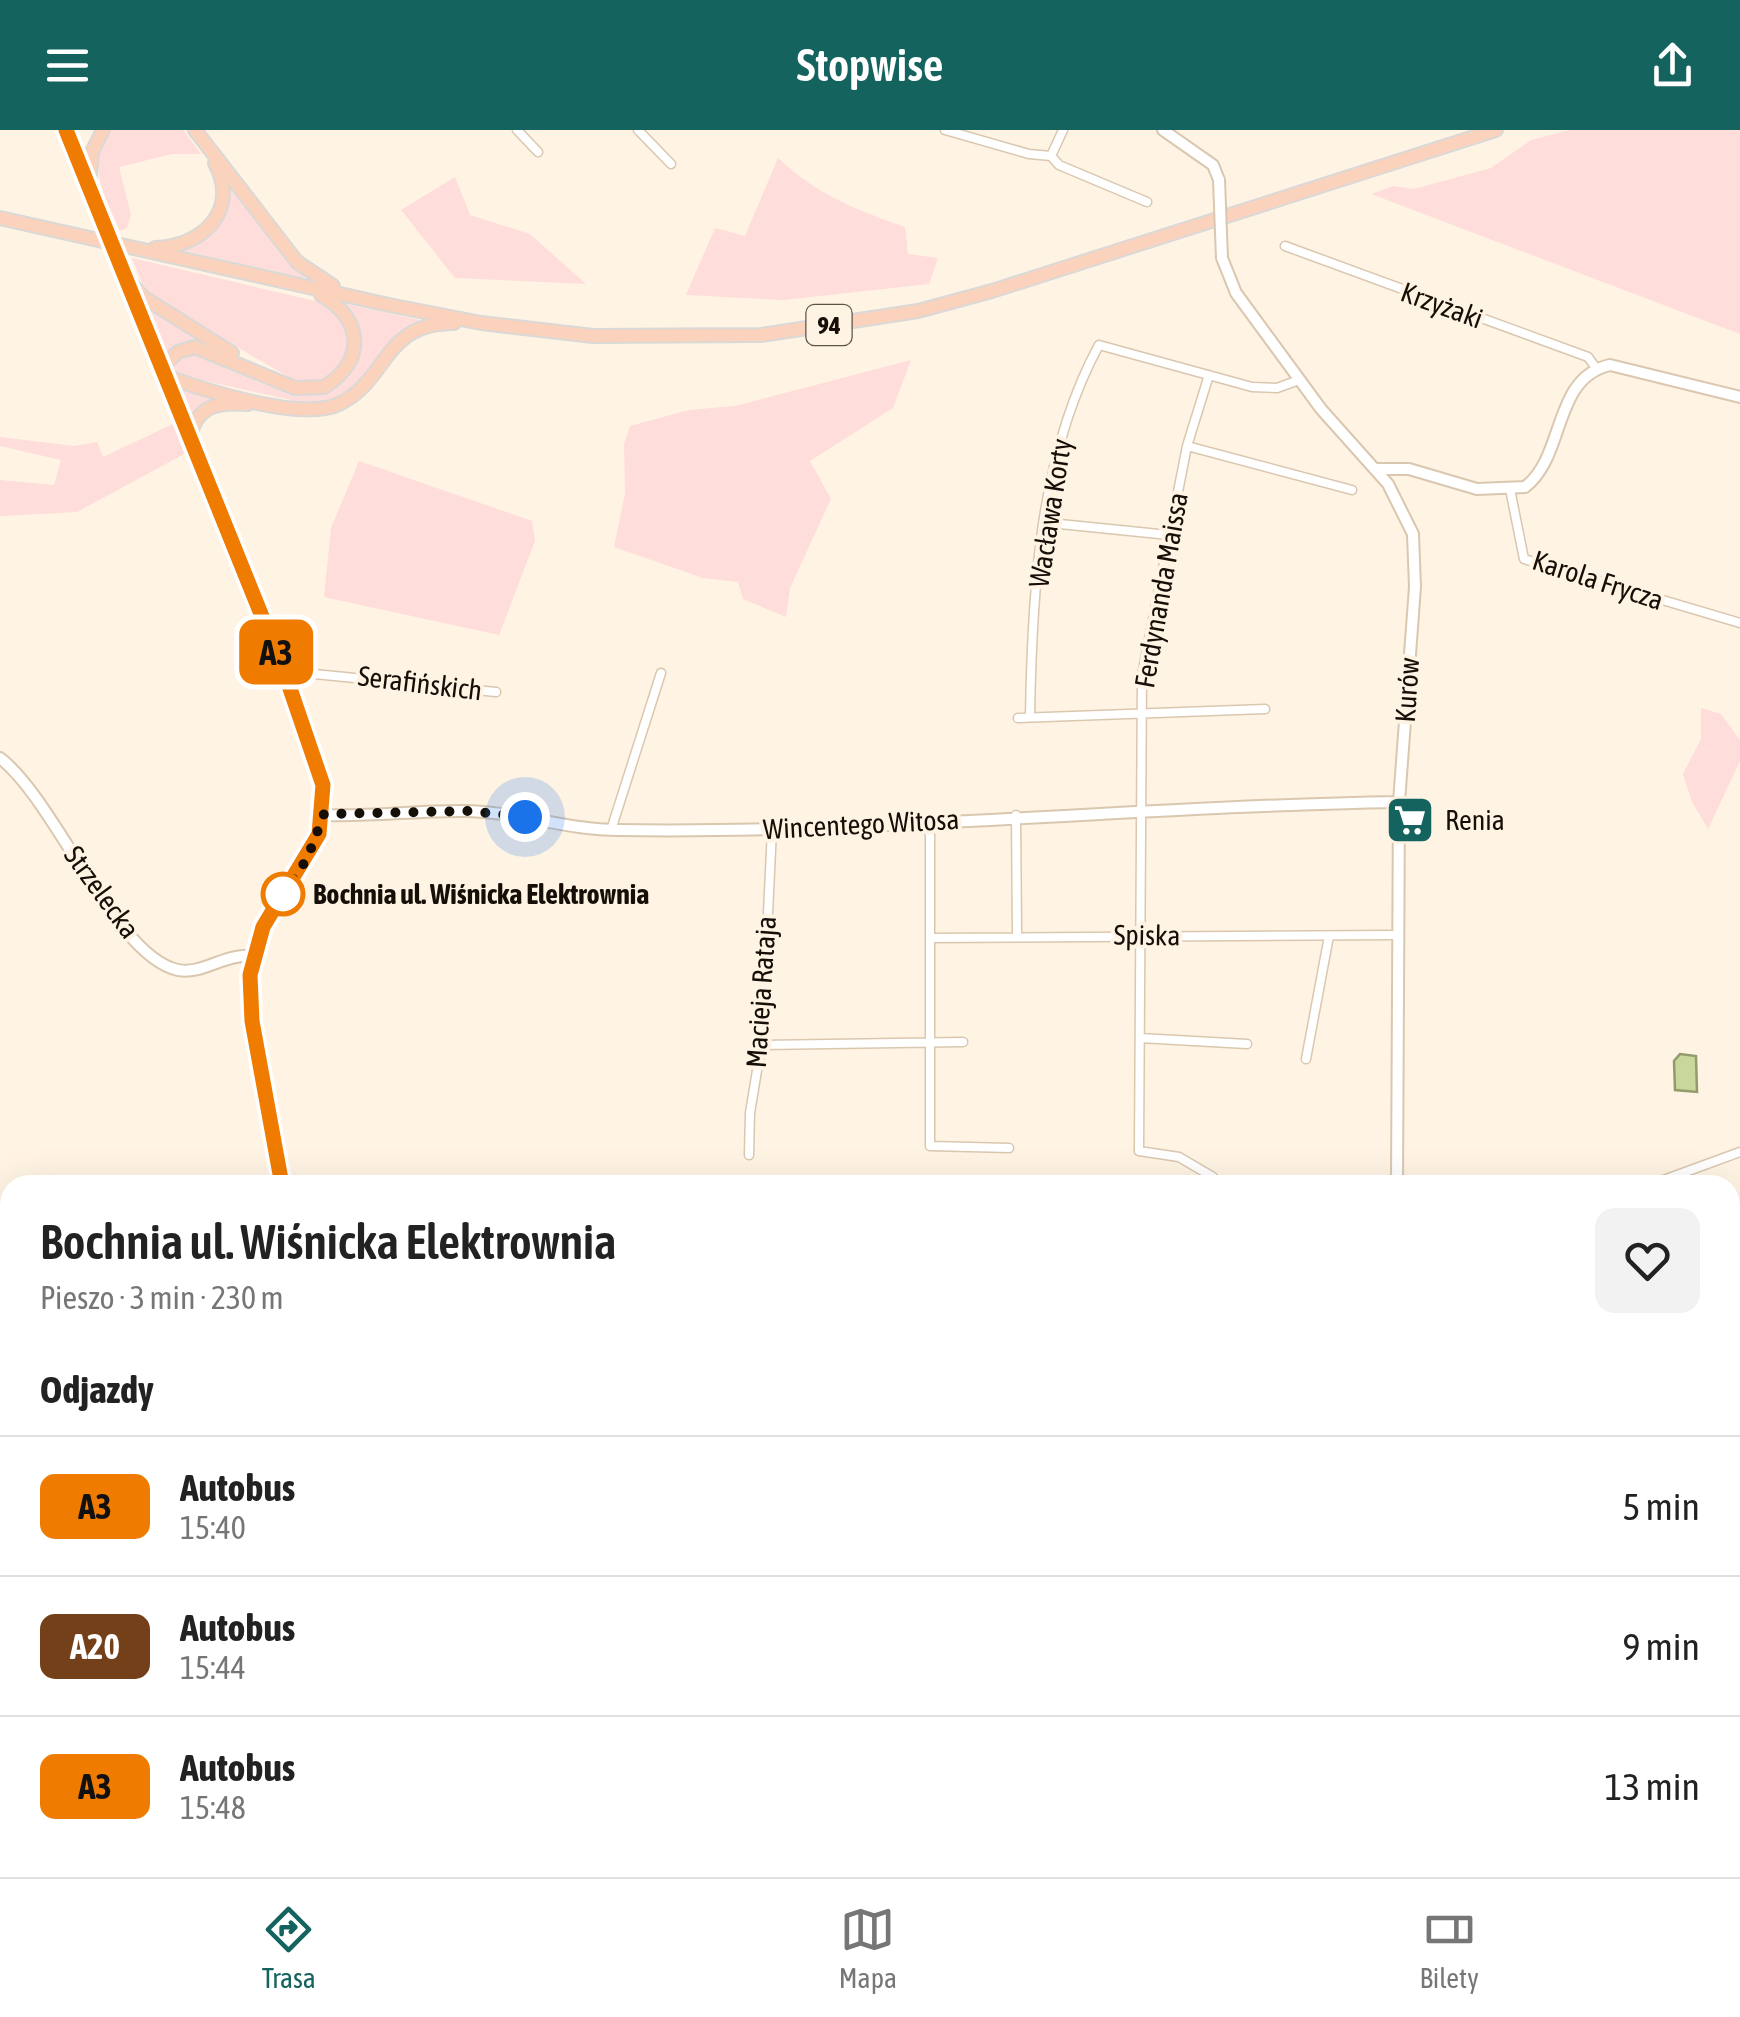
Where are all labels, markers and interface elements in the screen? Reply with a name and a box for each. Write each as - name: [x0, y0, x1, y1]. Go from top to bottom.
- icon: menu: [40, 38, 95, 93]
- icon: share: [1645, 38, 1700, 93]
- text: Stopwise: [797, 39, 943, 91]
- street label: Krzyżaki: [1397, 275, 1487, 335]
- road number: 94: [806, 305, 852, 345]
- street label: Wacława Korty: [1022, 436, 1078, 590]
- street label: Ferdynanda Maissa: [1128, 490, 1194, 690]
- street label: Karola Frycza: [1529, 544, 1667, 616]
- line badge: A3: [231, 620, 321, 684]
- text: A3: [259, 632, 293, 672]
- street label: Kurów: [1389, 656, 1425, 723]
- street label: Serafińskich: [356, 660, 484, 706]
- your location: [500, 792, 550, 842]
- supermarket icon: Renia: [1384, 794, 1436, 846]
- street label: Wincentego Witosa: [762, 803, 960, 845]
- place label: Renia: [1445, 804, 1505, 836]
- street label: Strzelecka: [58, 840, 146, 944]
- marker: Bochnia ul. Wiśnicka Elektrownia: [262, 873, 304, 915]
- place label: Bochnia ul. Wiśnicka Elektrownia: [313, 878, 649, 910]
- street label: Macieja Rataja: [740, 915, 782, 1069]
- street label: Spiska: [1113, 918, 1181, 952]
- button: heart: [1595, 1208, 1700, 1313]
- text: Bochnia ul. Wiśnicka Elektrownia: [40, 1214, 616, 1269]
- text: Pieszo · 3 min · 230 m: [40, 1279, 284, 1316]
- text: Odjazdy: [40, 1368, 154, 1411]
- text: Autobus: [180, 1466, 295, 1509]
- text: 5 min: [1622, 1485, 1700, 1528]
- text: A3: [78, 1486, 112, 1526]
- text: 15:40: [180, 1509, 246, 1546]
- text: Autobus: [180, 1606, 295, 1649]
- text: 9 min: [1622, 1625, 1700, 1668]
- text: A20: [70, 1626, 120, 1666]
- text: 15:44: [180, 1649, 246, 1686]
- text: Autobus: [180, 1746, 295, 1789]
- text: 13 min: [1605, 1765, 1700, 1808]
- text: A3: [78, 1766, 112, 1806]
- text: 15:48: [180, 1789, 246, 1826]
- tab: Trasa: [261, 1902, 316, 1994]
- tab: Mapa: [839, 1902, 897, 1994]
- tab: Bilety: [1420, 1902, 1479, 1994]

